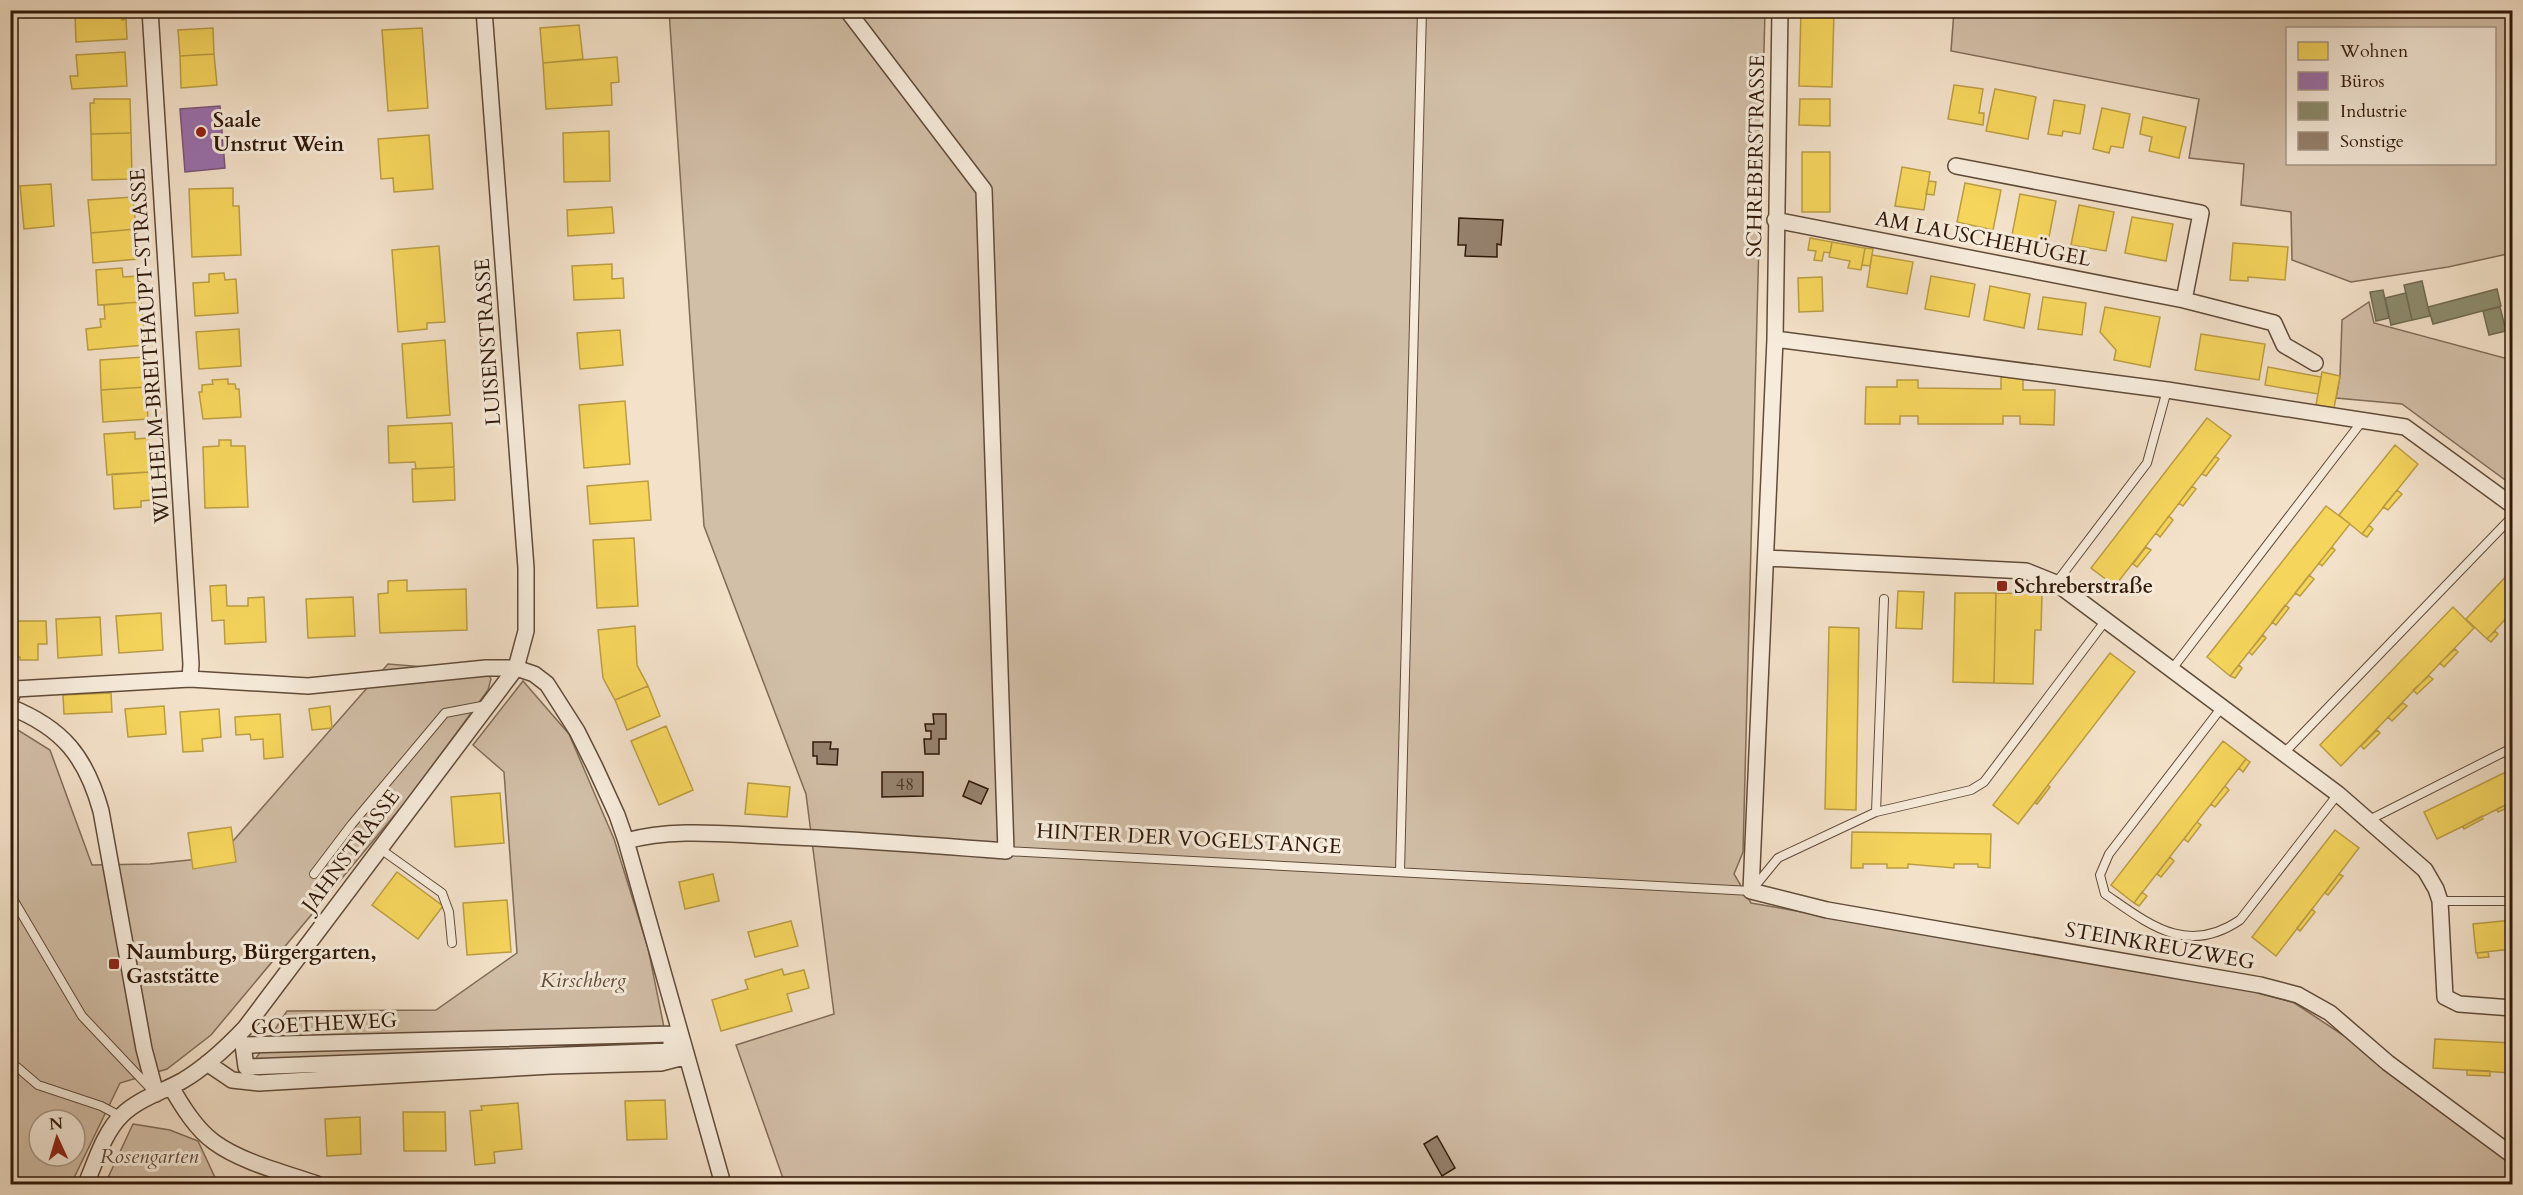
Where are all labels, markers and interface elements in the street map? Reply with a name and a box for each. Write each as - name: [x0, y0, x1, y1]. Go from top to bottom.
- legend: [2286, 27, 2496, 165]
- text: Wohnen: [2339, 39, 2409, 64]
- street label: SCHREBERSTRASSE: [1740, 54, 1772, 258]
- text: Büros: [2340, 69, 2384, 94]
- text: Industrie: [2340, 99, 2407, 124]
- place label: Saale Unstrut Wein: [213, 106, 345, 159]
- marker: Saale Unstrut Wein: [194, 125, 208, 139]
- text: Sonstige: [2340, 129, 2404, 154]
- street label: WILHELM-BREITHAUPT-STRASSE: [123, 167, 177, 526]
- street label: AM LAUSCHEHÜGEL: [1873, 204, 2094, 274]
- street label: LUISENSTRASSE: [468, 257, 508, 427]
- place label: Schreberstraße: [2014, 572, 2153, 601]
- marker: Schreberstraße: [1995, 579, 2009, 593]
- house number: 48: [896, 772, 914, 797]
- street label: JAHNSTRASSE: [293, 784, 407, 921]
- street label: HINTER DER VOGELSTANGE: [1036, 817, 1342, 861]
- street label: STEINKREUZWEG: [2063, 915, 2257, 977]
- place label: Naumburg, Bürgergarten, Gaststätte: [126, 938, 377, 991]
- marker: Naumburg, Bürgergarten, Gaststätte: [107, 957, 121, 971]
- park label: Kirschberg: [540, 966, 627, 995]
- street label: GOETHEWEG: [250, 1006, 398, 1042]
- north arrow: [27, 1108, 87, 1168]
- text: N: [48, 1113, 64, 1135]
- park label: Rosengarten: [100, 1142, 199, 1171]

